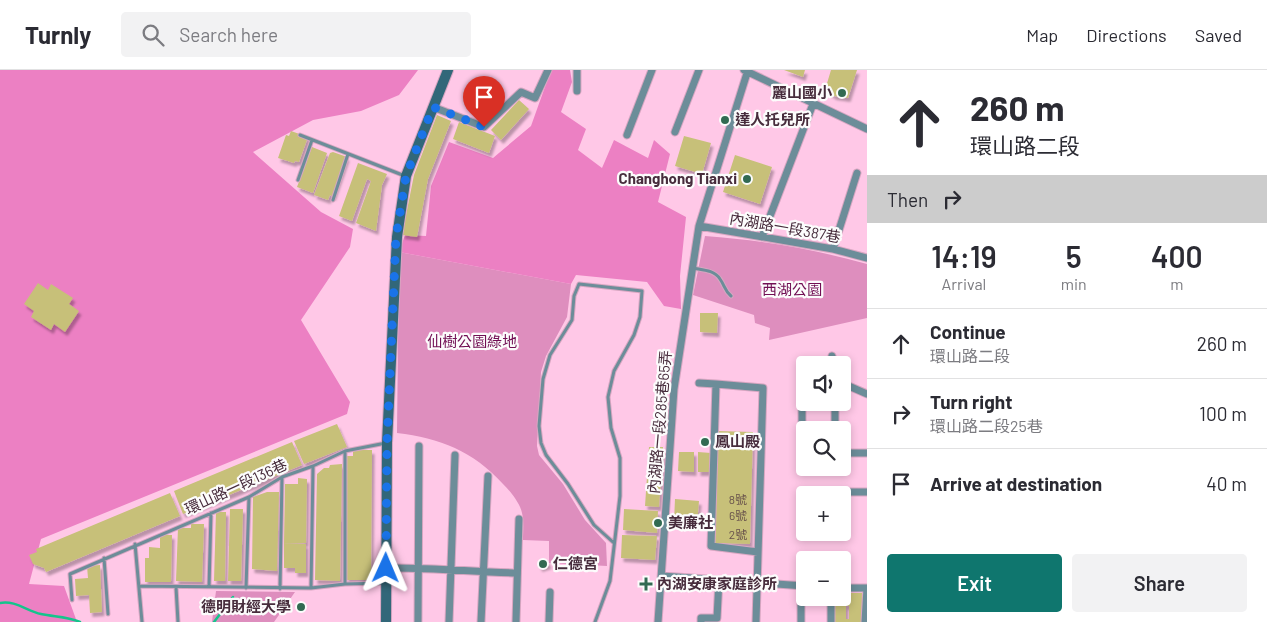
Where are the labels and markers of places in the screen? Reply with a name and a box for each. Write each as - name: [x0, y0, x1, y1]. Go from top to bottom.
- pin: [463, 76, 505, 127]
- place label: 麗山國小: [772, 83, 833, 101]
- marker: 麗山國小: [836, 87, 848, 99]
- place label: 達人托兒所: [735, 110, 810, 128]
- marker: 達人托兒所: [719, 114, 731, 126]
- place label: Changhong Tianxi: [619, 169, 737, 187]
- marker: Changhong Tianxi: [741, 173, 753, 185]
- place label: 鳳山殿: [715, 432, 760, 450]
- marker: 鳳山殿: [699, 436, 711, 448]
- place label: 美廉社: [668, 513, 713, 531]
- marker: 美廉社: [652, 517, 664, 529]
- place label: 仁德宮: [553, 554, 598, 572]
- marker: 仁德宮: [537, 558, 549, 570]
- place label: 內湖安康家庭診所: [657, 574, 777, 592]
- marker: 內湖安康家庭診所: [639, 577, 653, 591]
- place label: 德明財經大學: [201, 597, 291, 615]
- marker: 德明財經大學: [295, 601, 307, 613]

